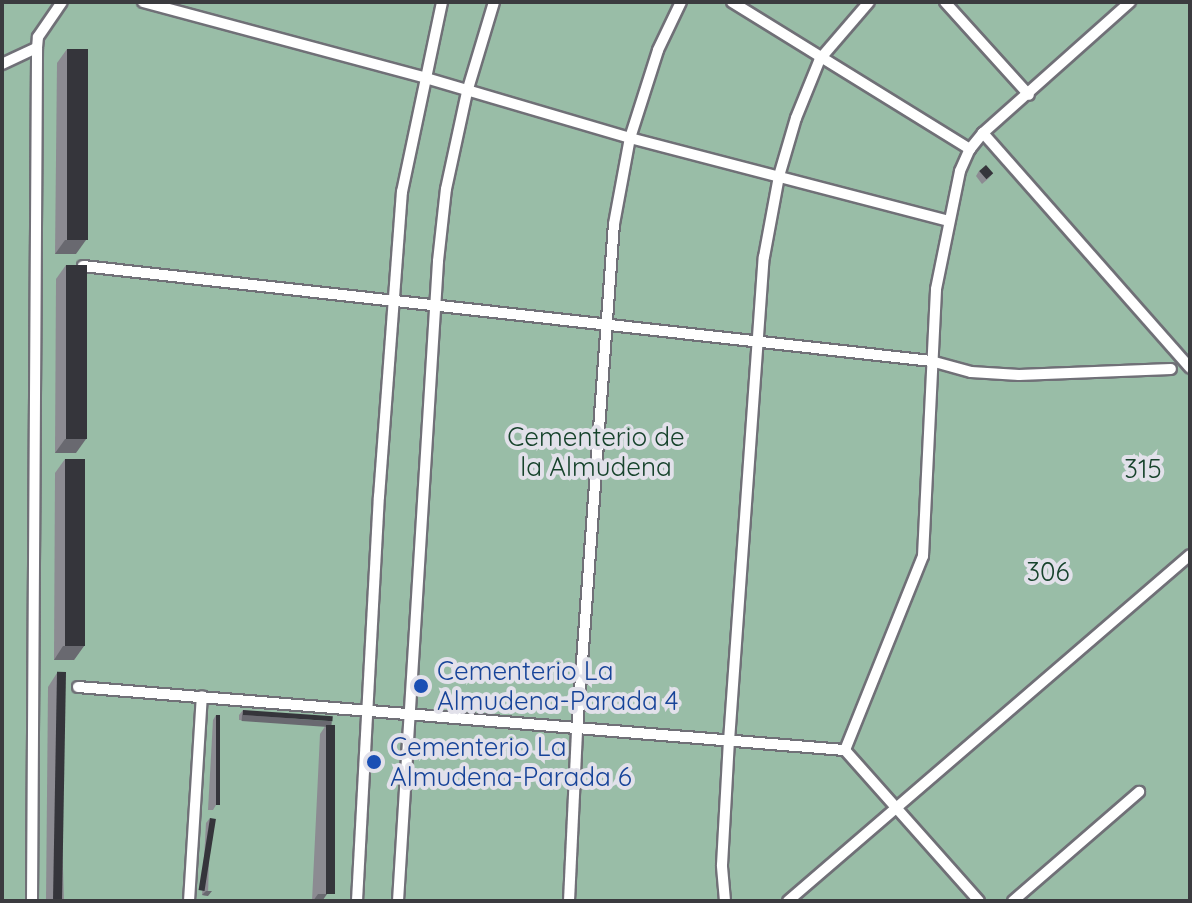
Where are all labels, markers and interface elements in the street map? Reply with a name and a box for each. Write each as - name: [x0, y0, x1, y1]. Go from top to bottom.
- park label: Cementerio de la Almudena: [507, 421, 685, 482]
- park label: 315: [1124, 453, 1162, 485]
- park label: 306: [1026, 556, 1070, 588]
- place label: Cementerio La Almudena-Parada 4: [437, 655, 679, 716]
- marker: Cementerio La Almudena-Parada 4: [412, 677, 430, 695]
- place label: Cementerio La Almudena-Parada 6: [390, 731, 632, 792]
- marker: Cementerio La Almudena-Parada 6: [365, 753, 383, 771]

